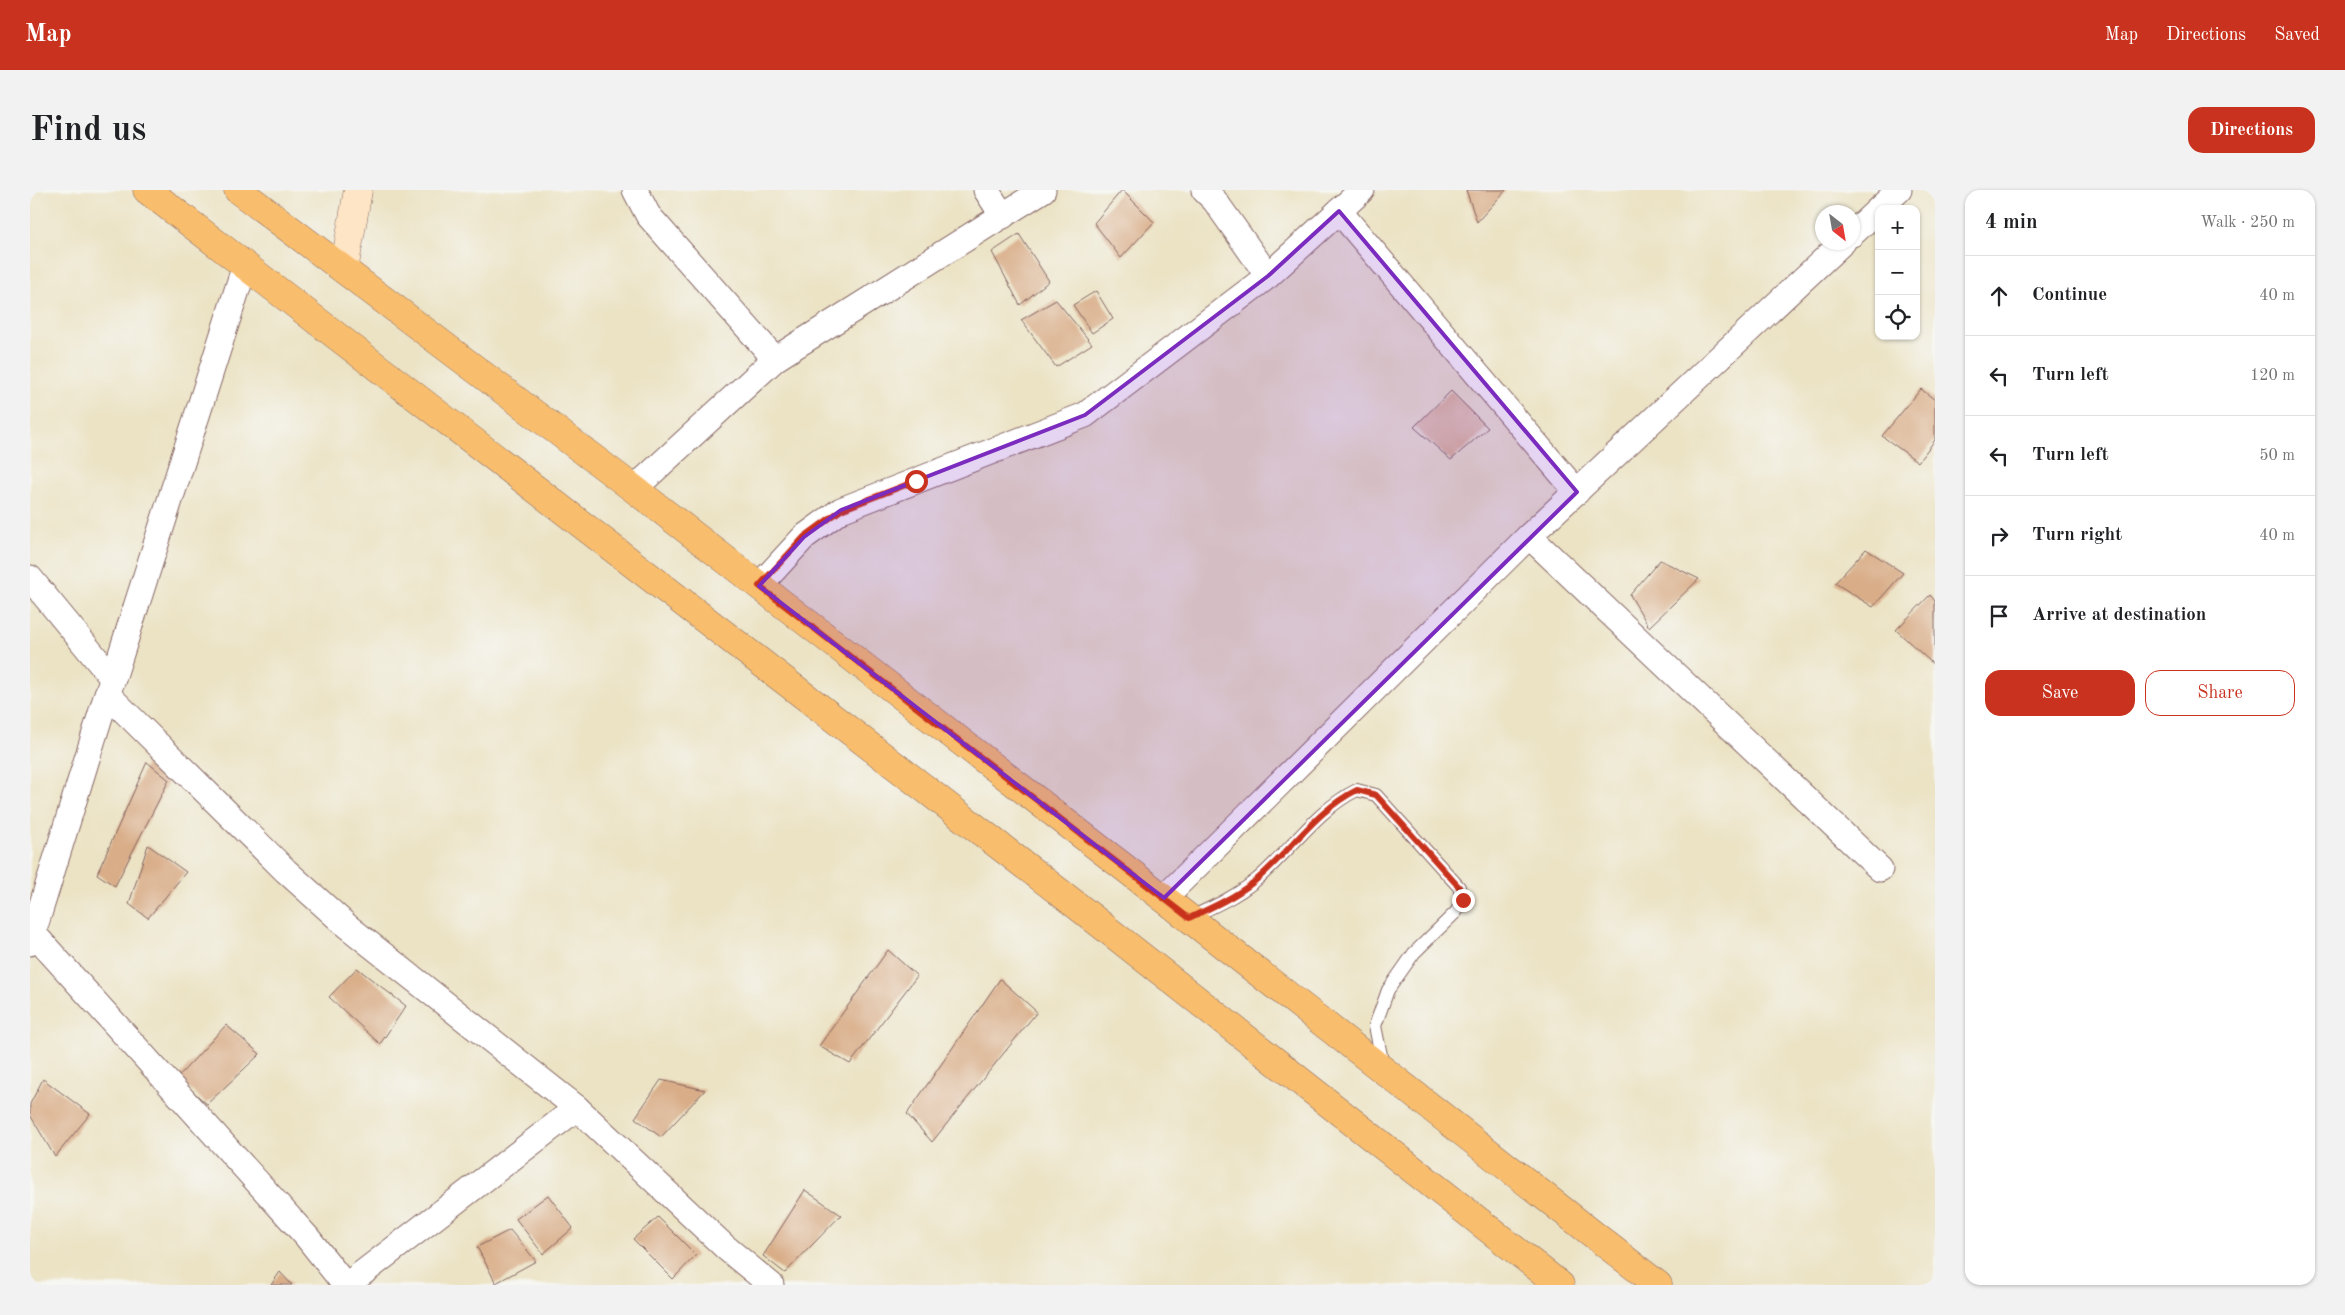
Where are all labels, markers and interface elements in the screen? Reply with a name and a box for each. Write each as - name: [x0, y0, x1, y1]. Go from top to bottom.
- text: Map: [25, 23, 72, 47]
- text: Map: [2105, 26, 2138, 44]
- text: Directions: [2166, 26, 2246, 44]
- text: Saved: [2274, 26, 2320, 44]
- button: Directions: [2188, 107, 2315, 153]
- text: Find us: [30, 113, 146, 148]
- north arrow: [1815, 205, 1860, 250]
- map controls: [1875, 205, 1920, 340]
- button: +: [1875, 205, 1920, 250]
- text: 4 min: [1985, 212, 2038, 233]
- text: Walk · 250 m: [2200, 215, 2295, 231]
- button: −: [1875, 250, 1920, 295]
- icon: ahead: [1985, 282, 2013, 310]
- text: Continue: [2032, 286, 2107, 305]
- text: 40 m: [2259, 288, 2295, 304]
- button: locate: [1875, 295, 1920, 340]
- icon: left: [1985, 362, 2013, 390]
- text: Turn left: [2032, 366, 2109, 385]
- text: 120 m: [2250, 368, 2295, 384]
- icon: left: [1985, 442, 2013, 470]
- text: Turn left: [2032, 446, 2109, 465]
- text: 50 m: [2259, 448, 2295, 464]
- route start: [905, 470, 928, 493]
- icon: right: [1985, 522, 2013, 550]
- text: Turn right: [2032, 526, 2122, 545]
- text: 40 m: [2259, 528, 2295, 544]
- icon: arrive: [1985, 602, 2013, 630]
- text: Arrive at destination: [2032, 606, 2206, 625]
- button: Save: [1985, 670, 2135, 716]
- button: Share: [2145, 670, 2295, 716]
- route end: [1452, 889, 1475, 912]

